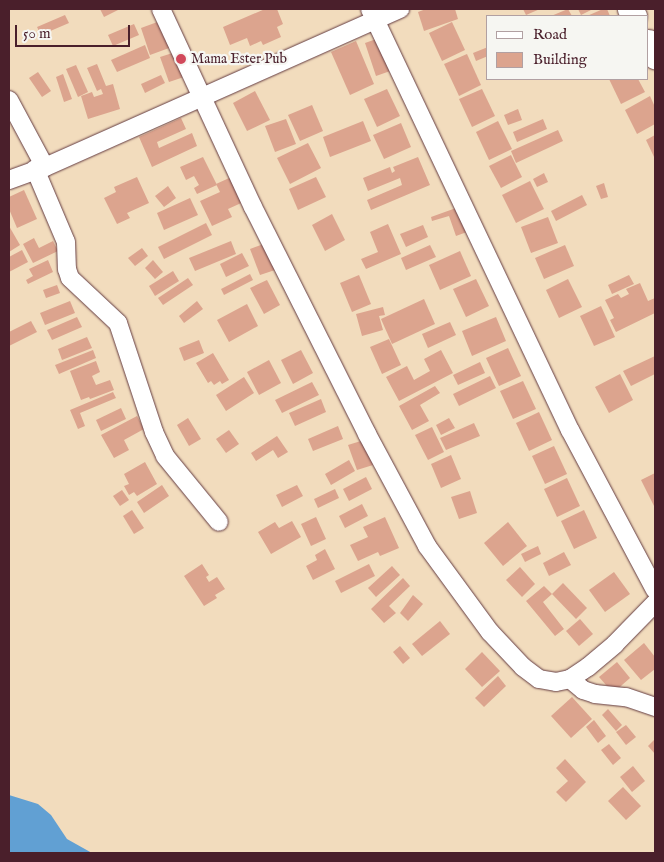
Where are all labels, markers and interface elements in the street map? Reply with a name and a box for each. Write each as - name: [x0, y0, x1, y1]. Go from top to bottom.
- scale bar: [18, 15, 132, 47]
- legend: [487, 15, 649, 80]
- text: 50 m: [23, 24, 51, 43]
- text: Road: [533, 25, 567, 44]
- text: Building: [533, 50, 587, 69]
- place label: Mama Ester Pub: [191, 51, 287, 67]
- marker: Mama Ester Pub: [175, 53, 187, 65]

